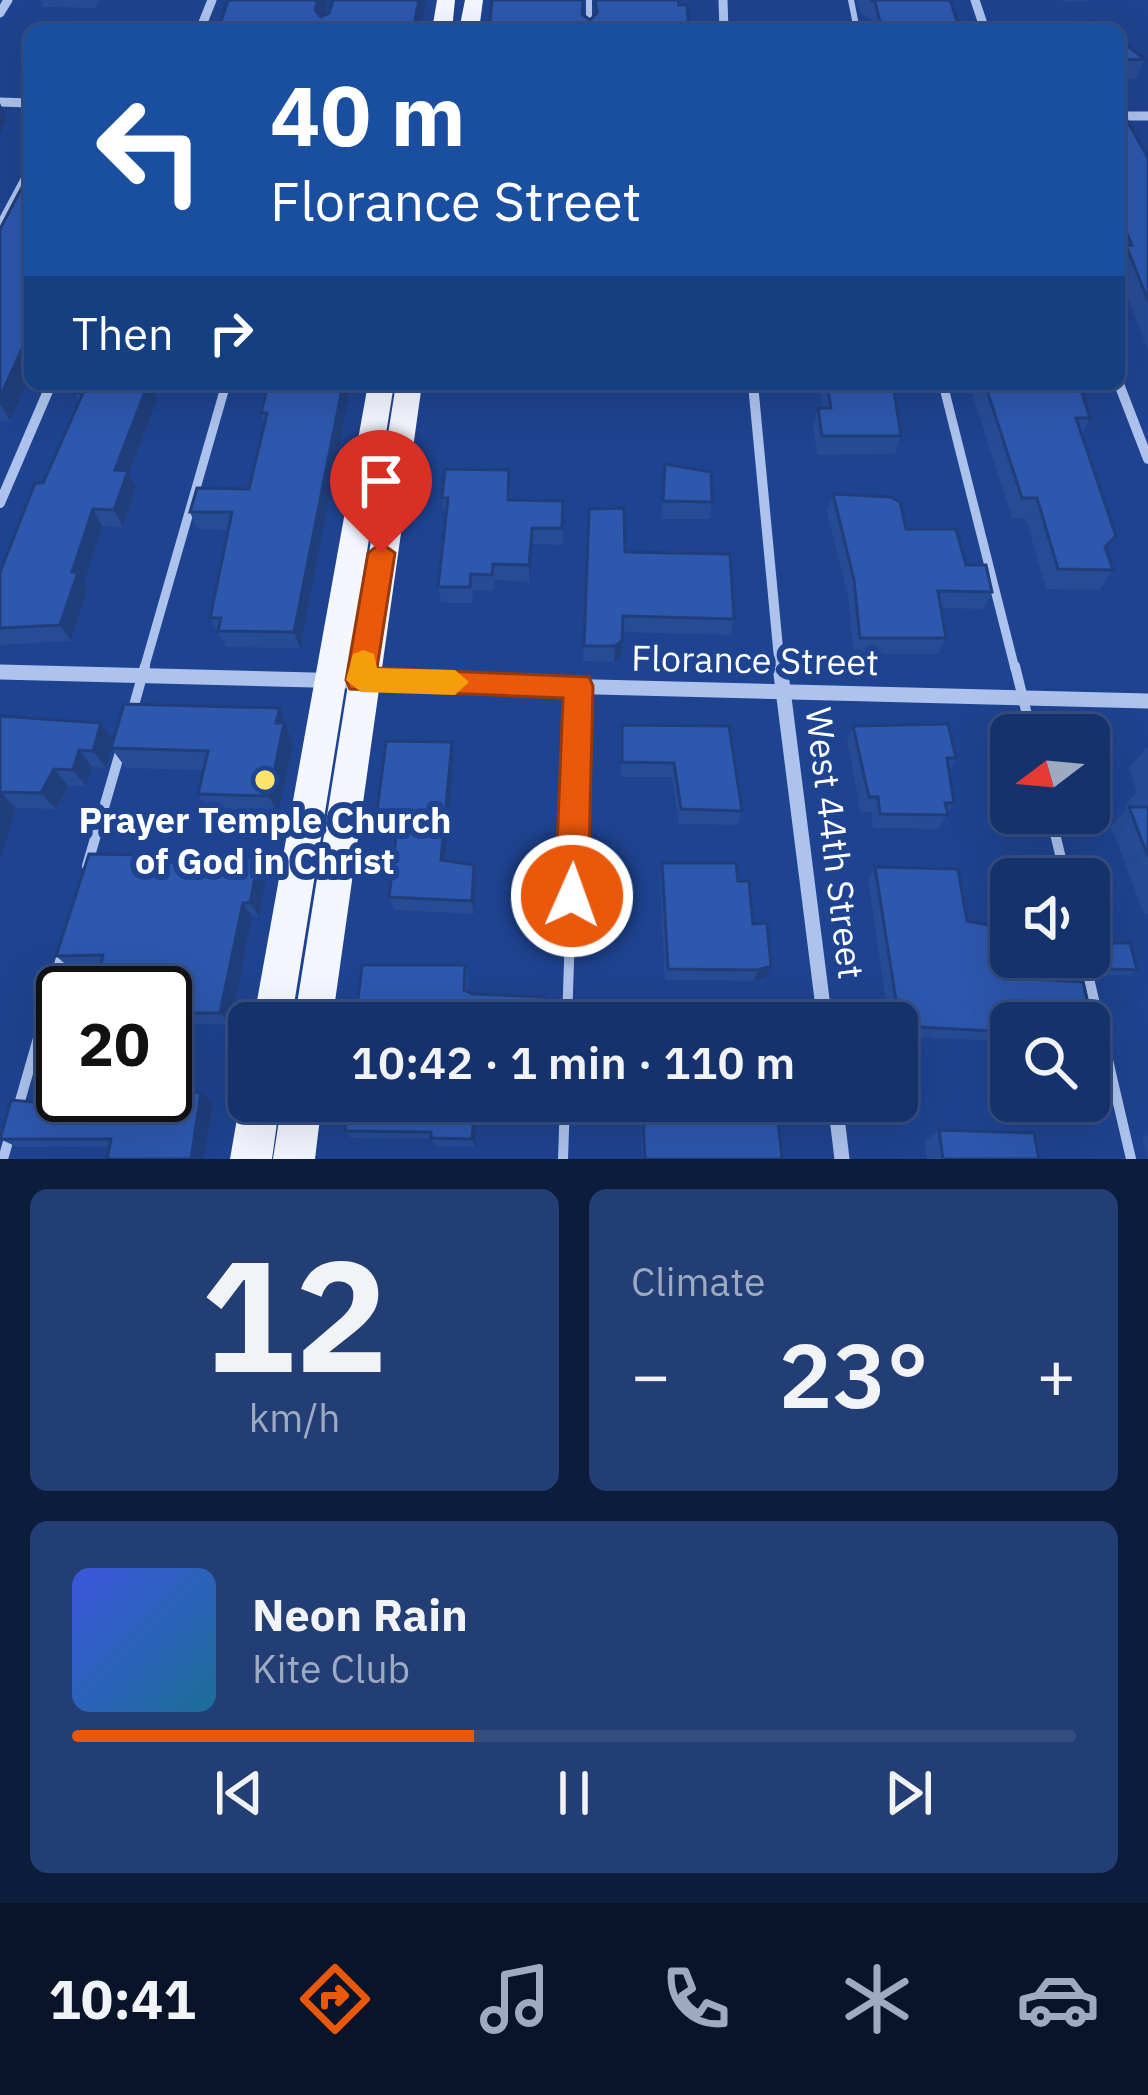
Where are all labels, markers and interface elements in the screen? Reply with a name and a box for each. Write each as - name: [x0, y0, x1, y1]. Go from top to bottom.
- text: 40 m: [270, 60, 466, 169]
- icon: left: [72, 72, 228, 228]
- text: Florance Street: [270, 166, 642, 236]
- icon: right: [198, 300, 264, 366]
- text: Then: [72, 304, 174, 362]
- pin: [330, 430, 432, 553]
- icon: arrive: [348, 448, 414, 514]
- street label: Florance Street: [631, 634, 879, 685]
- street label: West 44th Street: [796, 704, 875, 981]
- north arrow: [990, 714, 1110, 834]
- map controls: [990, 714, 1110, 1122]
- marker: Prayer Temple Church of God in Christ: [252, 767, 278, 793]
- place label: Prayer Temple Church of God in Christ: [78, 796, 452, 884]
- position arrow: [509, 833, 635, 959]
- button: sound: [990, 858, 1110, 978]
- speed limit sign: 20: [36, 966, 192, 1122]
- button: search: [990, 1002, 1110, 1122]
- text: 10:42 · 1 min · 110 m: [351, 1033, 795, 1091]
- text: 12: [201, 1212, 388, 1415]
- text: Climate: [631, 1256, 765, 1307]
- text: 23°: [778, 1316, 929, 1433]
- text: −: [631, 1331, 671, 1417]
- text: +: [1036, 1331, 1076, 1417]
- text: km/h: [249, 1392, 340, 1443]
- text: Neon Rain: [252, 1585, 468, 1643]
- text: Kite Club: [252, 1643, 410, 1694]
- icon: previous: [206, 1760, 272, 1826]
- icon: pause: [541, 1760, 607, 1826]
- icon: next: [876, 1760, 942, 1826]
- icon: directions: [293, 1957, 377, 2041]
- icon: music: [473, 1957, 557, 2041]
- icon: phone: [654, 1957, 738, 2041]
- icon: climate: [835, 1957, 919, 2041]
- icon: car: [1016, 1957, 1100, 2041]
- text: 10:41: [48, 1964, 196, 2034]

